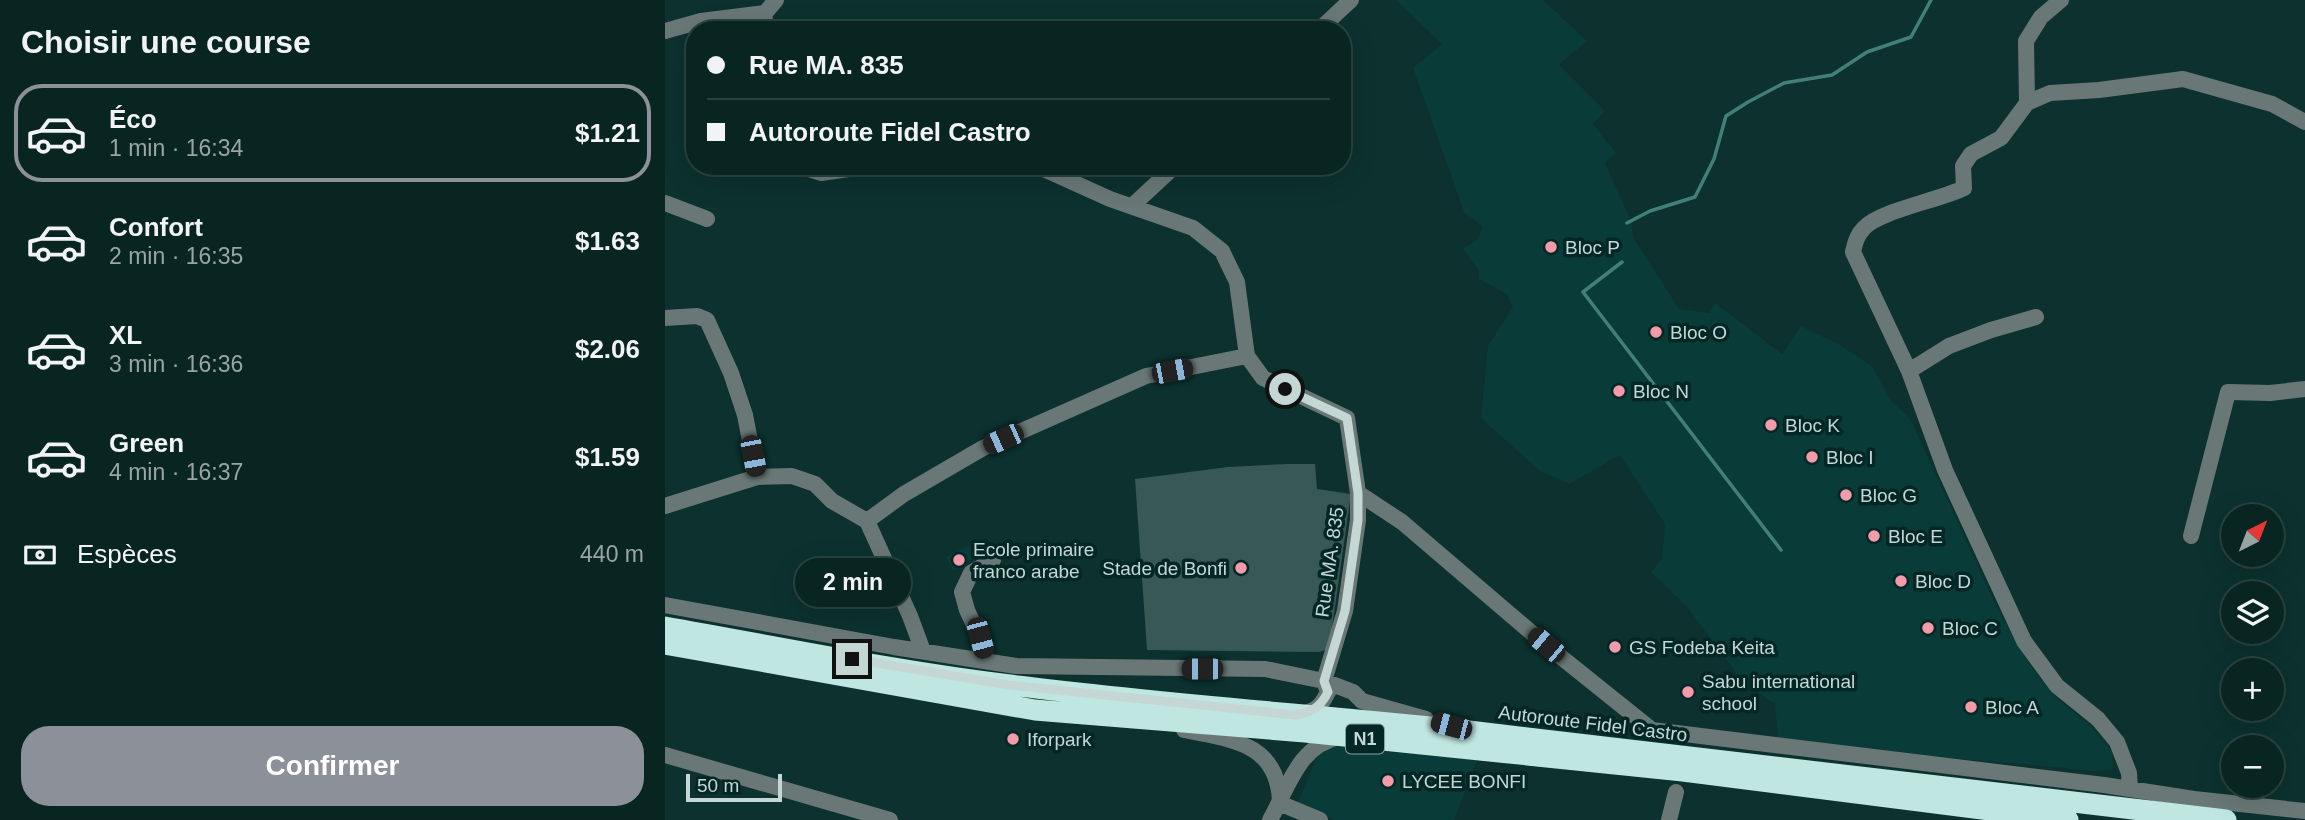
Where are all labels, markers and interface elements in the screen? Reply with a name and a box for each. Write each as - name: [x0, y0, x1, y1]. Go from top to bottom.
- text: Choisir une course: [21, 24, 311, 60]
- text: Rue MA. 835: [749, 50, 904, 80]
- icon: car: [25, 102, 88, 165]
- text: Éco: [109, 104, 157, 134]
- text: Autoroute Fidel Castro: [749, 117, 1031, 147]
- text: $1.21: [575, 118, 640, 148]
- text: 1 min · 16:34: [109, 135, 243, 161]
- icon: car: [25, 210, 88, 273]
- text: Confort: [109, 212, 203, 242]
- text: $1.63: [575, 226, 640, 256]
- place label: Bloc P: [1565, 237, 1620, 258]
- marker: Bloc P: [1543, 239, 1559, 255]
- text: 2 min · 16:35: [109, 243, 243, 269]
- icon: car: [25, 318, 88, 381]
- text: XL: [109, 320, 142, 350]
- place label: Bloc O: [1670, 322, 1727, 343]
- marker: Bloc O: [1648, 324, 1664, 340]
- text: $2.06: [575, 334, 640, 364]
- text: 3 min · 16:36: [109, 351, 243, 377]
- car: [1150, 357, 1195, 385]
- route start: [1269, 373, 1301, 405]
- place label: Bloc N: [1633, 381, 1689, 402]
- marker: Bloc N: [1611, 383, 1627, 399]
- place label: Bloc K: [1785, 415, 1840, 436]
- marker: Bloc K: [1763, 417, 1779, 433]
- car: [980, 421, 1027, 457]
- icon: car: [25, 426, 88, 489]
- text: Green: [109, 428, 184, 458]
- car: [739, 433, 768, 479]
- text: $1.59: [575, 442, 640, 472]
- place label: Bloc I: [1826, 447, 1874, 468]
- marker: Bloc I: [1804, 449, 1820, 465]
- text: 4 min · 16:37: [109, 459, 243, 485]
- place label: Bloc G: [1860, 485, 1917, 506]
- marker: Bloc G: [1838, 487, 1854, 503]
- north arrow: [2221, 504, 2284, 567]
- map controls: [2221, 504, 2284, 798]
- street label: Rue MA. 835: [1311, 506, 1348, 618]
- place label: Bloc E: [1888, 526, 1943, 547]
- marker: Bloc E: [1866, 528, 1882, 544]
- icon: cash: [21, 536, 59, 574]
- text: Espèces: [77, 539, 177, 569]
- place label: Ecole primaire franco arabe: [973, 539, 1094, 582]
- text: 440 m: [580, 541, 644, 567]
- marker: Ecole primaire franco arabe: [951, 552, 967, 568]
- callout: 2 min: [794, 558, 910, 606]
- place label: Stade de Bonfi: [1102, 558, 1227, 579]
- marker: Stade de Bonfi: [1233, 560, 1249, 576]
- text: 2 min: [823, 569, 883, 595]
- place label: Bloc D: [1915, 571, 1971, 592]
- marker: Bloc D: [1893, 573, 1909, 589]
- button: layers: [2221, 581, 2284, 644]
- car: [965, 615, 996, 661]
- place label: Bloc C: [1942, 618, 1998, 639]
- marker: Bloc C: [1920, 620, 1936, 636]
- car: [1524, 623, 1569, 667]
- place label: GS Fodeba Keita: [1629, 637, 1775, 658]
- marker: GS Fodeba Keita: [1607, 639, 1623, 655]
- route end: [836, 643, 868, 675]
- button: +: [2221, 658, 2284, 721]
- car: [1182, 659, 1224, 680]
- place label: Sabu international school: [1702, 671, 1855, 714]
- marker: Sabu international school: [1680, 684, 1696, 700]
- place label: Bloc A: [1985, 697, 2039, 718]
- marker: Bloc A: [1963, 699, 1979, 715]
- street label: Autoroute Fidel Castro: [1497, 701, 1689, 746]
- car: [1428, 710, 1475, 742]
- road number: N1: [1346, 724, 1384, 754]
- button: Confirmer: [21, 726, 644, 806]
- place label: Iforpark: [1027, 729, 1092, 750]
- marker: Iforpark: [1005, 731, 1021, 747]
- button: −: [2221, 735, 2284, 798]
- scale bar: [686, 771, 782, 803]
- place label: LYCEE BONFI: [1402, 771, 1526, 792]
- marker: LYCEE BONFI: [1380, 773, 1396, 789]
- text: 50 m: [697, 775, 739, 796]

